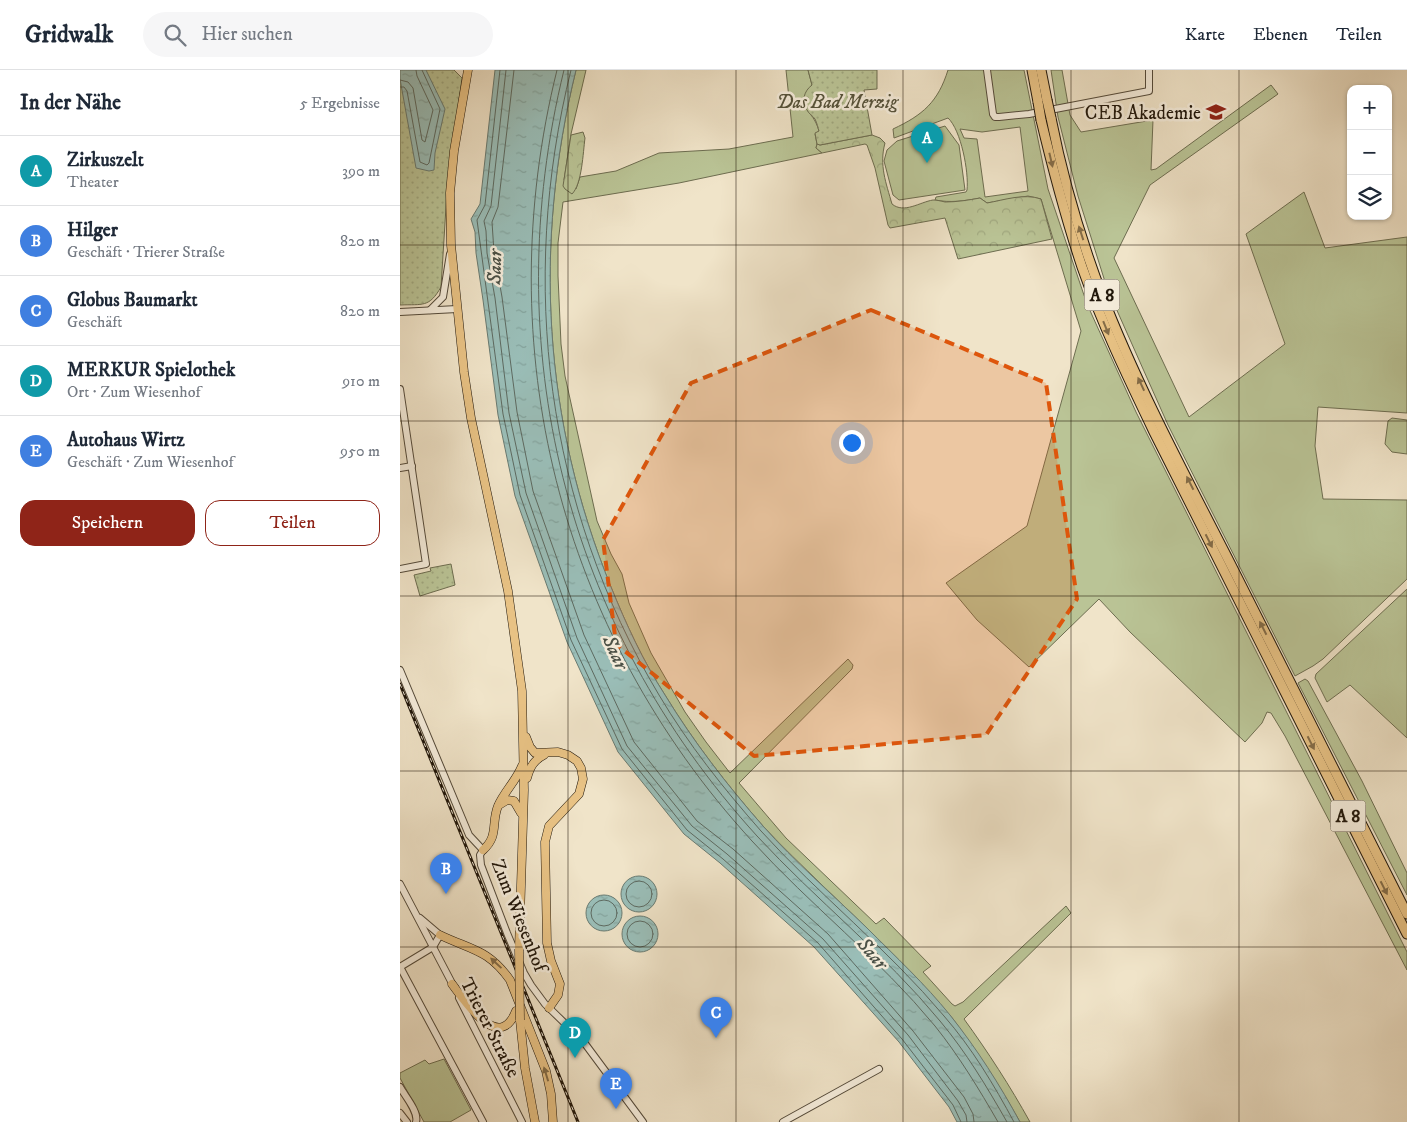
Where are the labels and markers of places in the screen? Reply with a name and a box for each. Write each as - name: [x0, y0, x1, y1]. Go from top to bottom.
- school or university icon: CEB Akademie: [1205, 101, 1227, 123]
- place label: CEB Akademie: [1085, 102, 1201, 125]
- pin: A: [911, 122, 943, 163]
- pin: B: [430, 853, 462, 894]
- pin: C: [700, 997, 732, 1038]
- pin: D: [559, 1017, 591, 1058]
- pin: E: [600, 1068, 632, 1109]

